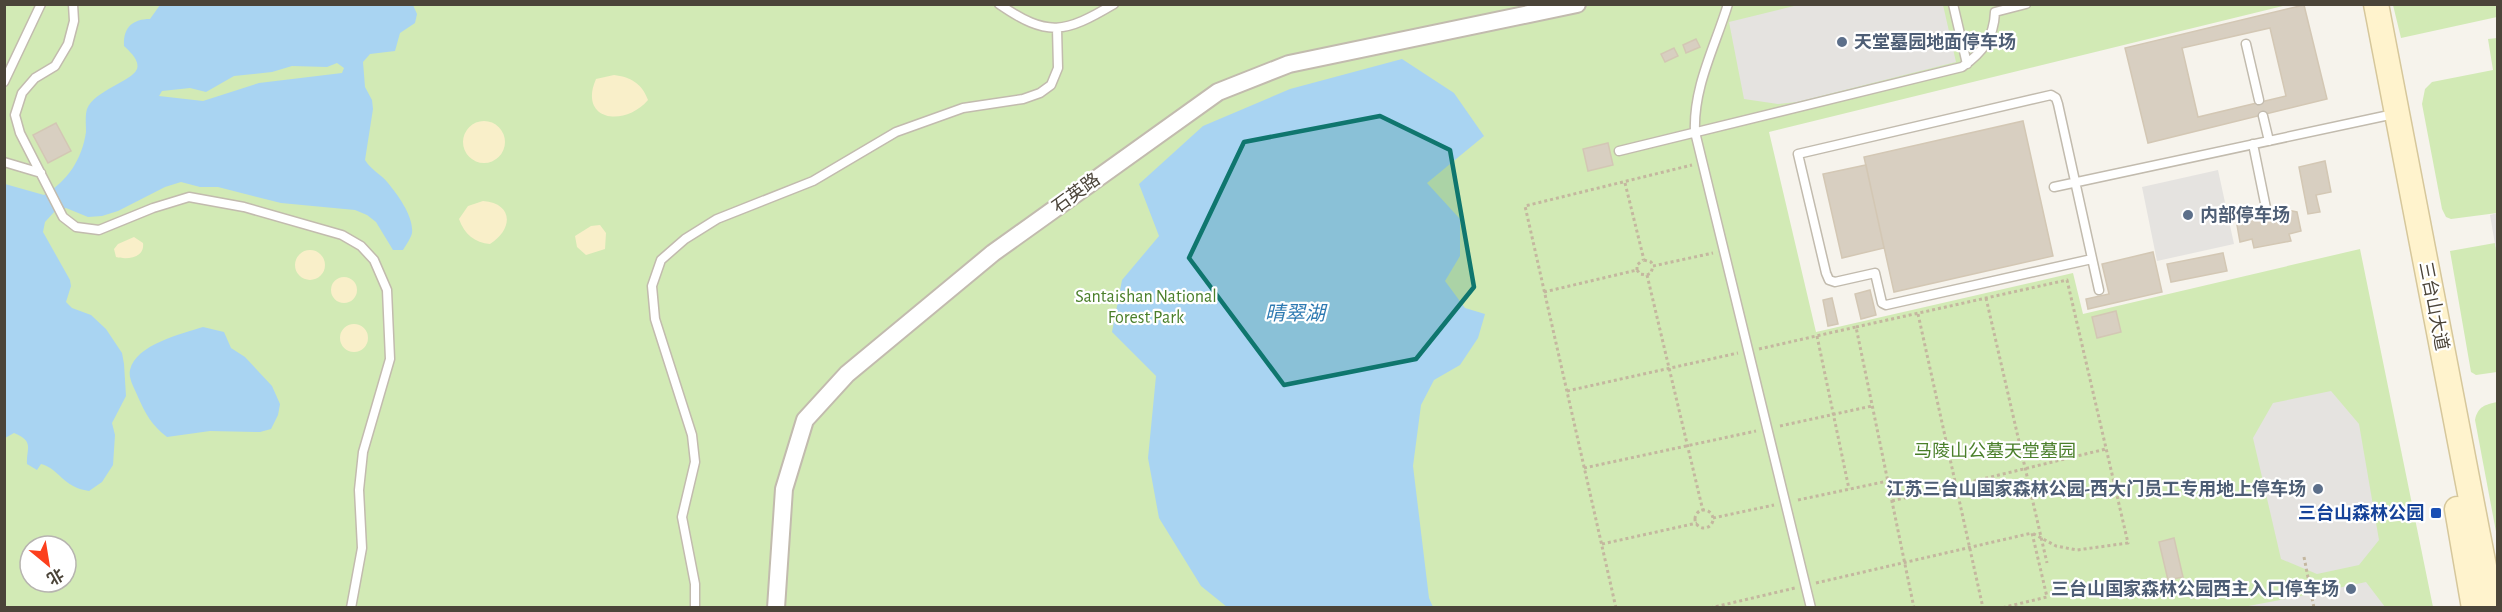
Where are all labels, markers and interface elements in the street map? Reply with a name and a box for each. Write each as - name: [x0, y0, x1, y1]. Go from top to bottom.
- place label: 天堂墓园地面停车场: [1854, 32, 2016, 52]
- marker: 天堂墓园地面停车场: [1835, 35, 1849, 49]
- street label: 石英路: [1048, 169, 1104, 217]
- place label: 内部停车场: [2200, 205, 2290, 225]
- marker: 内部停车场: [2181, 208, 2195, 222]
- street label: 三台山大道: [2416, 260, 2452, 352]
- park label: Santaishan National Forest Park: [1075, 288, 1217, 327]
- water label: 晴翠湖: [1265, 303, 1328, 324]
- park label: 马陵山公墓天堂墓园: [1914, 441, 2076, 461]
- place label: 江苏三台山国家森林公园-西大门员工专用地上停车场: [1887, 479, 2306, 499]
- marker: 江苏三台山国家森林公园-西大门员工专用地上停车场: [2311, 482, 2325, 496]
- place label: 三台山森林公园: [2298, 503, 2424, 523]
- marker: 三台山森林公园: [2429, 506, 2443, 520]
- north arrow: [18, 534, 78, 594]
- text: 北: [44, 565, 66, 588]
- place label: 三台山国家森林公园西主入口停车场: [2051, 579, 2339, 599]
- marker: 三台山国家森林公园西主入口停车场: [2344, 582, 2358, 596]

